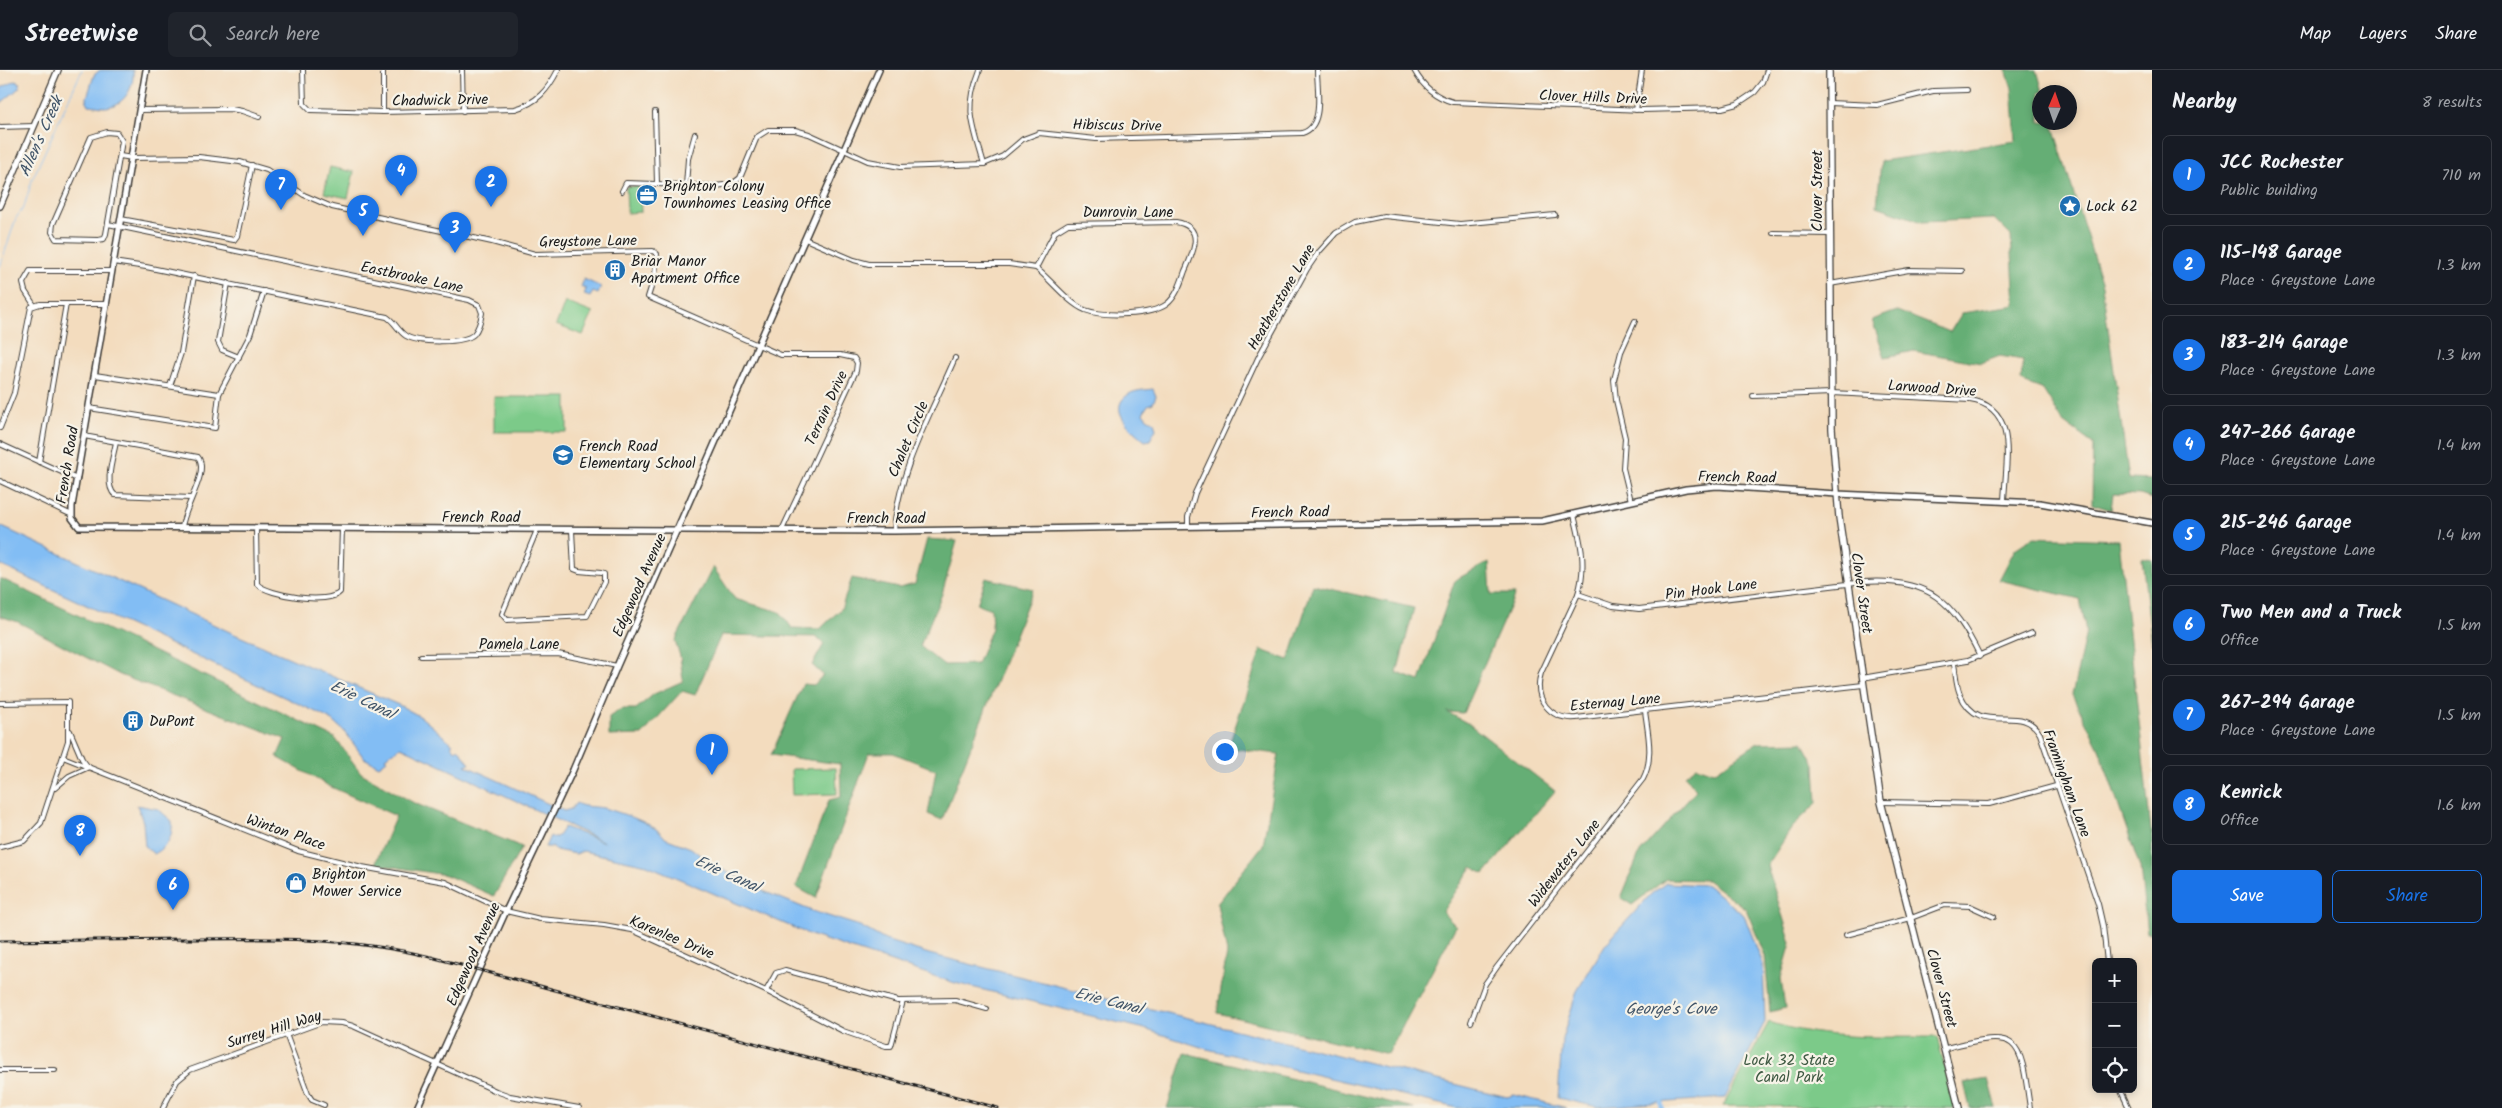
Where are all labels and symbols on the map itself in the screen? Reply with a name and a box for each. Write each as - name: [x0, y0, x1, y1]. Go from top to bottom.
- street label: Clover Hills Drive: [1538, 84, 1648, 112]
- north arrow: [2032, 85, 2077, 130]
- street label: Chadwick Drive: [392, 88, 489, 114]
- water label: Allen's Creek: [13, 90, 71, 181]
- street label: Hibiscus Drive: [1072, 113, 1162, 139]
- street label: Clover Street: [1806, 150, 1830, 232]
- pin: 4: [385, 155, 417, 196]
- pin: 2: [475, 166, 507, 207]
- pin: 7: [265, 169, 297, 210]
- place label: Brighton Colony Townhomes Leasing Office: [663, 175, 831, 216]
- office icon: Brighton Colony Townhomes Leasing Office: [635, 183, 659, 207]
- place icon: Lock 62: [2058, 194, 2082, 218]
- pin: 5: [347, 195, 379, 236]
- place label: Lock 62: [2086, 195, 2138, 219]
- street label: Dunrovin Lane: [1083, 201, 1174, 225]
- pin: 3: [439, 212, 471, 253]
- street label: Greystone Lane: [539, 229, 637, 255]
- street label: Heatherstone Lane: [1242, 240, 1322, 355]
- place label: Briar Manor Apartment Office: [631, 250, 740, 291]
- street label: Eastbrooke Lane: [358, 255, 465, 301]
- building icon: Briar Manor Apartment Office: [603, 258, 627, 282]
- street label: Terrain Drive: [799, 367, 855, 450]
- street label: Larwood Drive: [1887, 374, 1977, 404]
- street label: Chalet Circle: [882, 397, 936, 481]
- street label: French Road: [50, 424, 86, 506]
- place label: French Road Elementary School: [579, 435, 696, 476]
- school or university icon: French Road Elementary School: [551, 443, 575, 467]
- street label: French Road: [1698, 465, 1777, 491]
- street label: French Road: [1251, 500, 1330, 526]
- street label: French Road: [442, 506, 521, 530]
- street label: French Road: [847, 507, 926, 531]
- street label: Edgewood Avenue: [606, 529, 674, 641]
- street label: Clover Street: [1843, 551, 1879, 635]
- street label: Pin Hook Lane: [1664, 572, 1759, 608]
- street label: Pamela Lane: [479, 633, 560, 657]
- water label: Erie Canal: [326, 674, 402, 728]
- street label: Esternay Lane: [1569, 687, 1662, 719]
- building icon: DuPont: [121, 709, 145, 733]
- place label: DuPont: [149, 710, 195, 734]
- street label: Framingham Lane: [2035, 726, 2097, 841]
- pin: 1: [696, 734, 728, 775]
- your location: [1212, 739, 1238, 765]
- street label: Winton Place: [243, 808, 329, 858]
- street label: Widewaters Lane: [1523, 814, 1607, 913]
- pin: 8: [64, 815, 96, 856]
- water label: Erie Canal: [691, 849, 767, 901]
- place label: Brighton Mower Service: [312, 863, 402, 904]
- pin: 6: [157, 869, 189, 910]
- shop icon: Brighton Mower Service: [284, 871, 308, 895]
- street label: Edgewood Avenue: [440, 898, 508, 1010]
- street label: Karenlee Drive: [625, 909, 718, 967]
- street label: Clover Street: [1919, 946, 1963, 1031]
- water label: Erie Canal: [1072, 981, 1148, 1023]
- water label: George's Cove: [1626, 997, 1718, 1022]
- street label: Surrey Hill Way: [224, 1004, 325, 1056]
- park label: Lock 32 State Canal Park: [1743, 1049, 1835, 1090]

